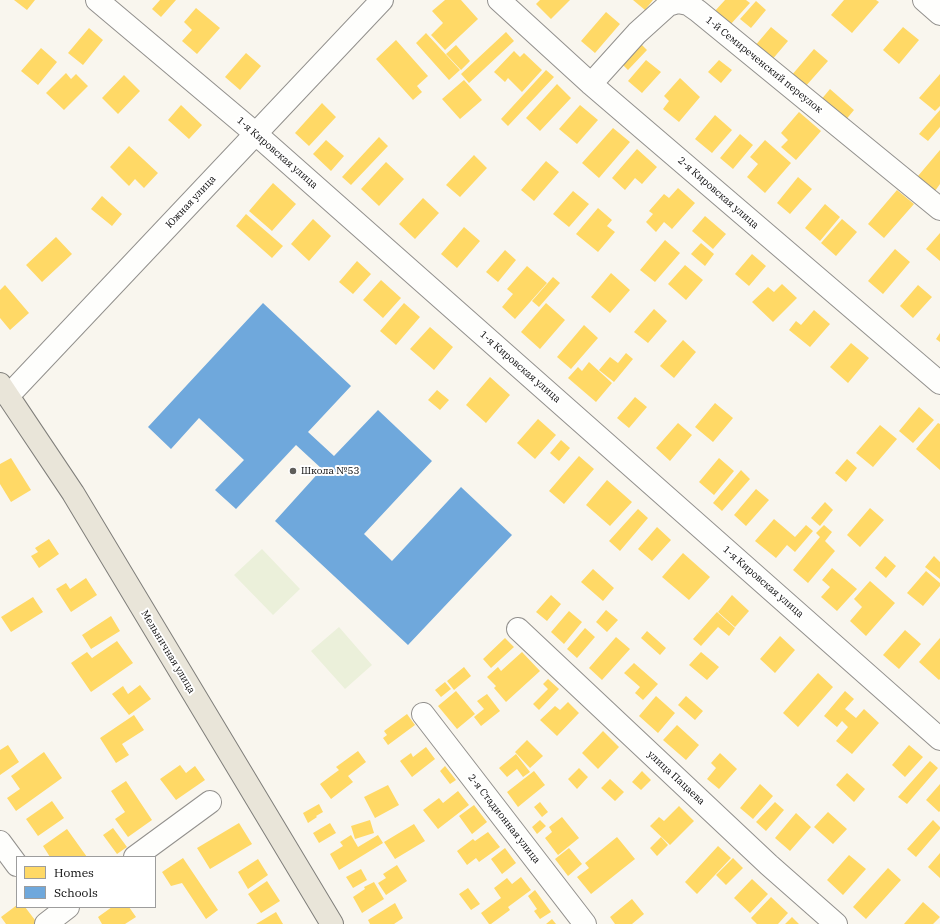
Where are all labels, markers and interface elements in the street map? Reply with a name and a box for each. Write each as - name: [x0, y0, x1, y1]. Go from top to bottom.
- street label: 1-й Семиреченский переулок: [703, 14, 825, 116]
- street label: 1-я Кировская улица: [234, 115, 320, 191]
- street label: 2-я Кировская улица: [675, 155, 761, 231]
- street label: Южная улица: [164, 173, 218, 231]
- street label: 1-я Кировская улица: [477, 329, 563, 405]
- place label: Школа №53: [301, 465, 359, 477]
- marker: Школа №53: [288, 466, 298, 476]
- street label: 1-я Кировская улица: [720, 544, 806, 620]
- street label: Мельничная улица: [138, 608, 198, 696]
- street label: улица Пацаева: [645, 748, 707, 808]
- street label: 2-я Стадионная улица: [465, 772, 543, 866]
- legend: [16, 856, 156, 908]
- text: Homes: [54, 865, 94, 880]
- text: Schools: [54, 885, 98, 900]

